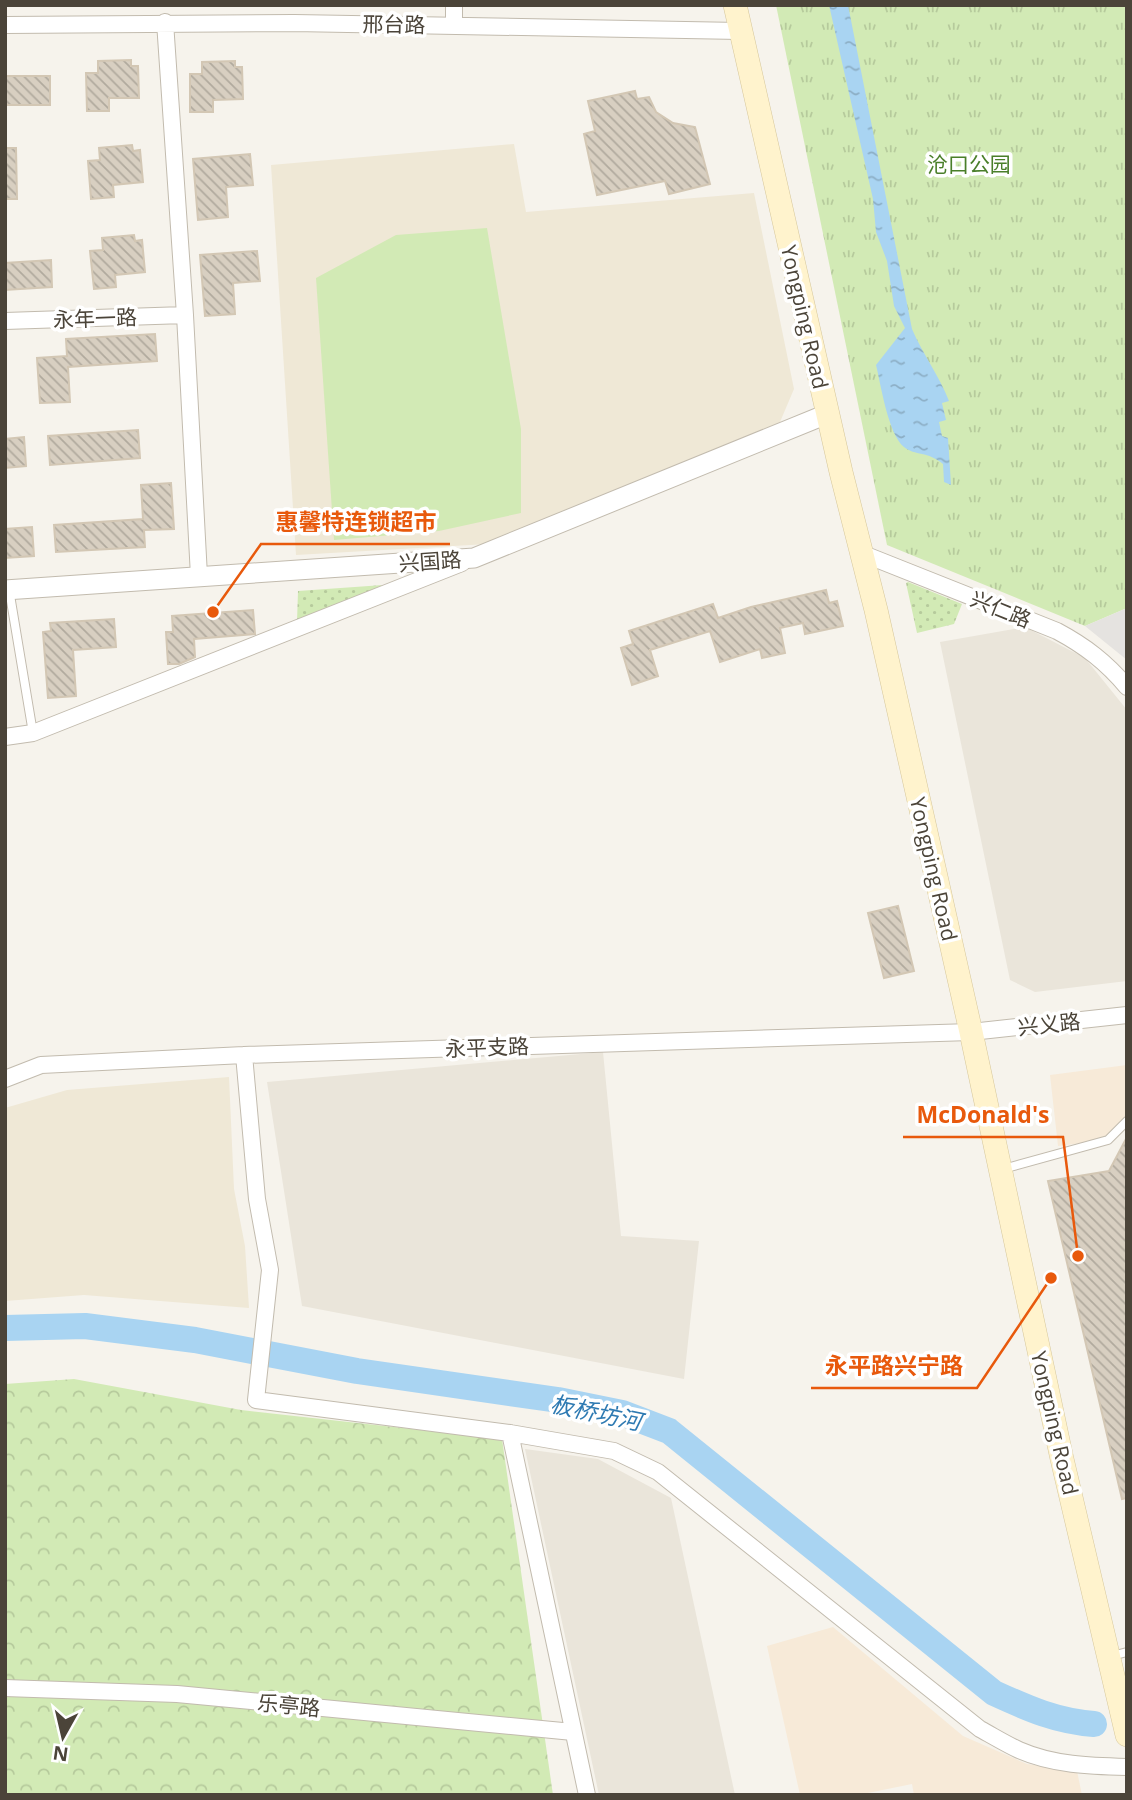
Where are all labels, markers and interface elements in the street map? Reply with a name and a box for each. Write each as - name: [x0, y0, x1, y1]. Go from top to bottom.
- street label: 邢台路: [362, 9, 426, 39]
- park label: 沧口公园: [927, 150, 1011, 178]
- street label: Yongping Road: [775, 242, 835, 392]
- street label: 永年一路: [53, 303, 137, 333]
- callout: 惠馨特连锁超市: [261, 500, 450, 544]
- text: 惠馨特连锁超市: [276, 505, 437, 537]
- street label: 兴国路: [398, 545, 462, 577]
- street label: 兴仁路: [967, 584, 1035, 634]
- street label: Yongping Road: [904, 794, 964, 944]
- street label: 兴义路: [1016, 1007, 1082, 1041]
- street label: 永平支路: [445, 1032, 529, 1062]
- callout: McDonald's: [903, 1093, 1063, 1137]
- text: McDonald's: [917, 1098, 1049, 1130]
- callout: 永平路兴宁路: [811, 1344, 977, 1388]
- street label: Yongping Road: [1025, 1348, 1085, 1498]
- text: 永平路兴宁路: [825, 1349, 963, 1381]
- water label: 板桥坊河: [548, 1387, 648, 1438]
- street label: 乐亭路: [256, 1688, 322, 1722]
- north arrow: [28, 1702, 98, 1772]
- text: N: [51, 1740, 70, 1768]

